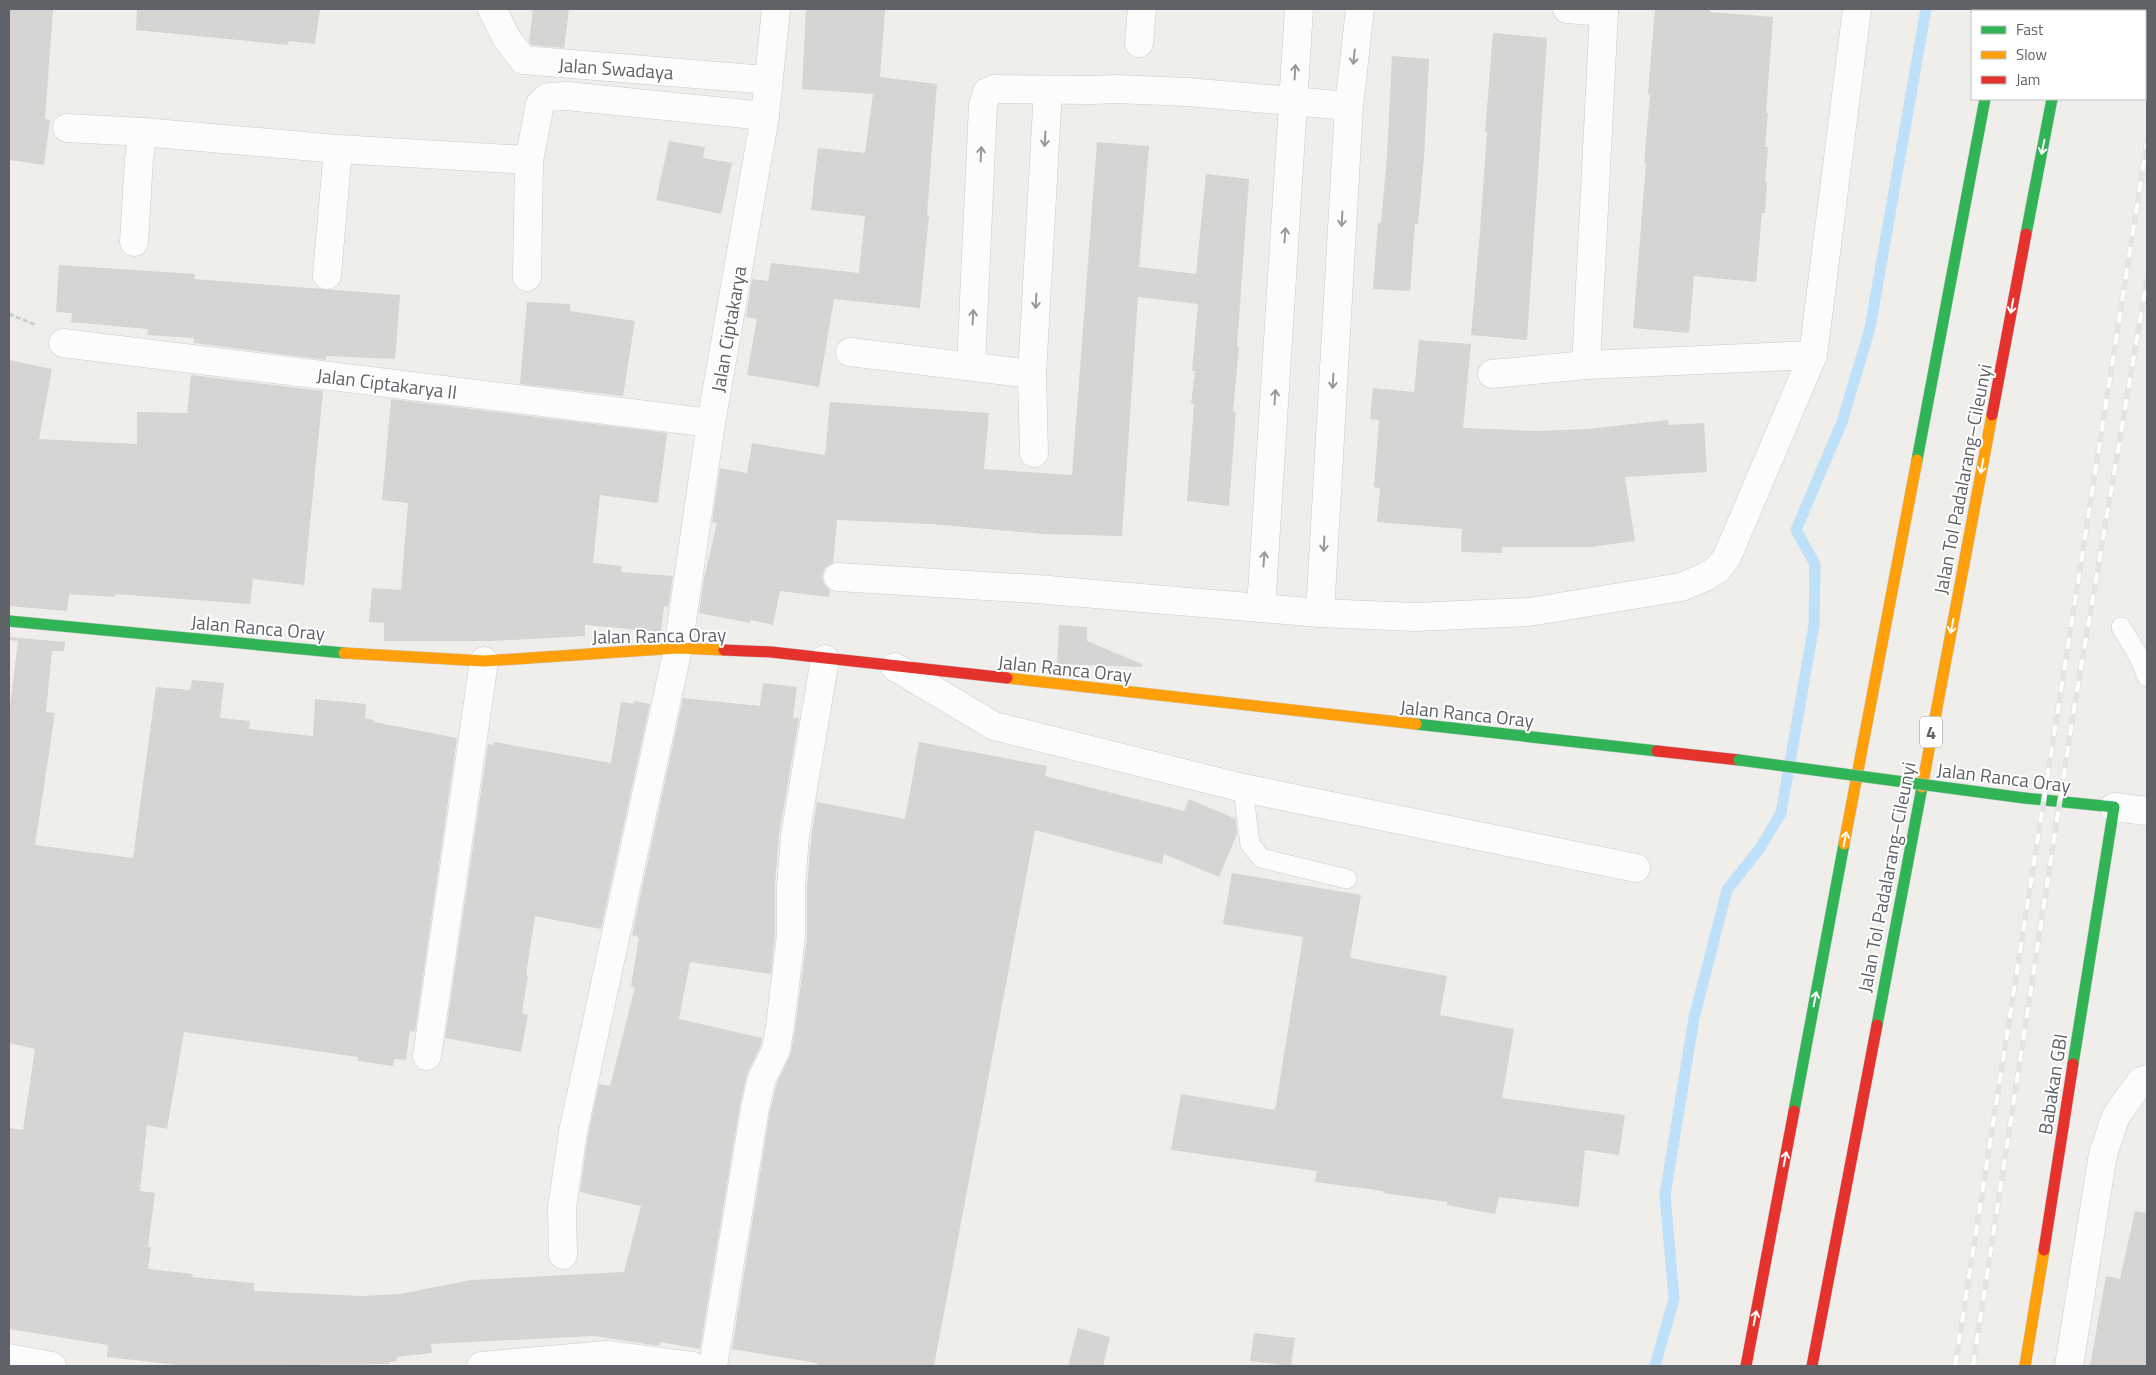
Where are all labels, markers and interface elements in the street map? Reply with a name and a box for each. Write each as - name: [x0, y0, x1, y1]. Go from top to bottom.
- legend: [1971, 10, 2146, 100]
- text: Fast: [2016, 18, 2044, 41]
- text: Slow: [2016, 43, 2047, 66]
- one-way arrow: [1349, 49, 1359, 65]
- street label: Jalan Swadaya: [557, 50, 675, 87]
- one-way arrow: [1291, 65, 1300, 81]
- text: Jam: [2016, 68, 2040, 91]
- one-way arrow: [1040, 131, 1049, 147]
- one-way arrow: [2037, 138, 2047, 154]
- one-way arrow: [976, 146, 986, 162]
- one-way arrow: [1338, 211, 1347, 227]
- one-way arrow: [1281, 227, 1290, 243]
- street label: Jalan Ciptakarya: [703, 263, 753, 394]
- one-way arrow: [1031, 293, 1040, 309]
- one-way arrow: [2007, 298, 2017, 314]
- one-way arrow: [969, 309, 978, 325]
- street label: Jalan Ciptakarya II: [315, 360, 459, 406]
- street label: Jalan Tol Padalarang–Cileunyi: [1925, 361, 1999, 597]
- one-way arrow: [1329, 373, 1338, 389]
- one-way arrow: [1270, 389, 1279, 405]
- one-way arrow: [1977, 458, 1986, 474]
- one-way arrow: [1319, 535, 1328, 551]
- one-way arrow: [1260, 551, 1269, 567]
- street label: Jalan Ranca Oray: [190, 607, 326, 647]
- one-way arrow: [1946, 617, 1956, 633]
- street label: Jalan Ranca Oray: [592, 619, 726, 651]
- street label: Jalan Ranca Oray: [997, 647, 1133, 689]
- street label: Jalan Ranca Oray: [1399, 692, 1535, 734]
- road number: 4: [1920, 716, 1942, 748]
- street label: Jalan Ranca Oray: [1936, 754, 2072, 800]
- street label: Jalan Tol Padalarang–Cileunyi: [1849, 759, 1923, 995]
- one-way arrow: [1841, 832, 1851, 848]
- one-way arrow: [1811, 991, 1821, 1007]
- street label: Babakan GBI: [2030, 1031, 2074, 1137]
- one-way arrow: [1781, 1151, 1791, 1167]
- one-way arrow: [1751, 1311, 1761, 1327]

